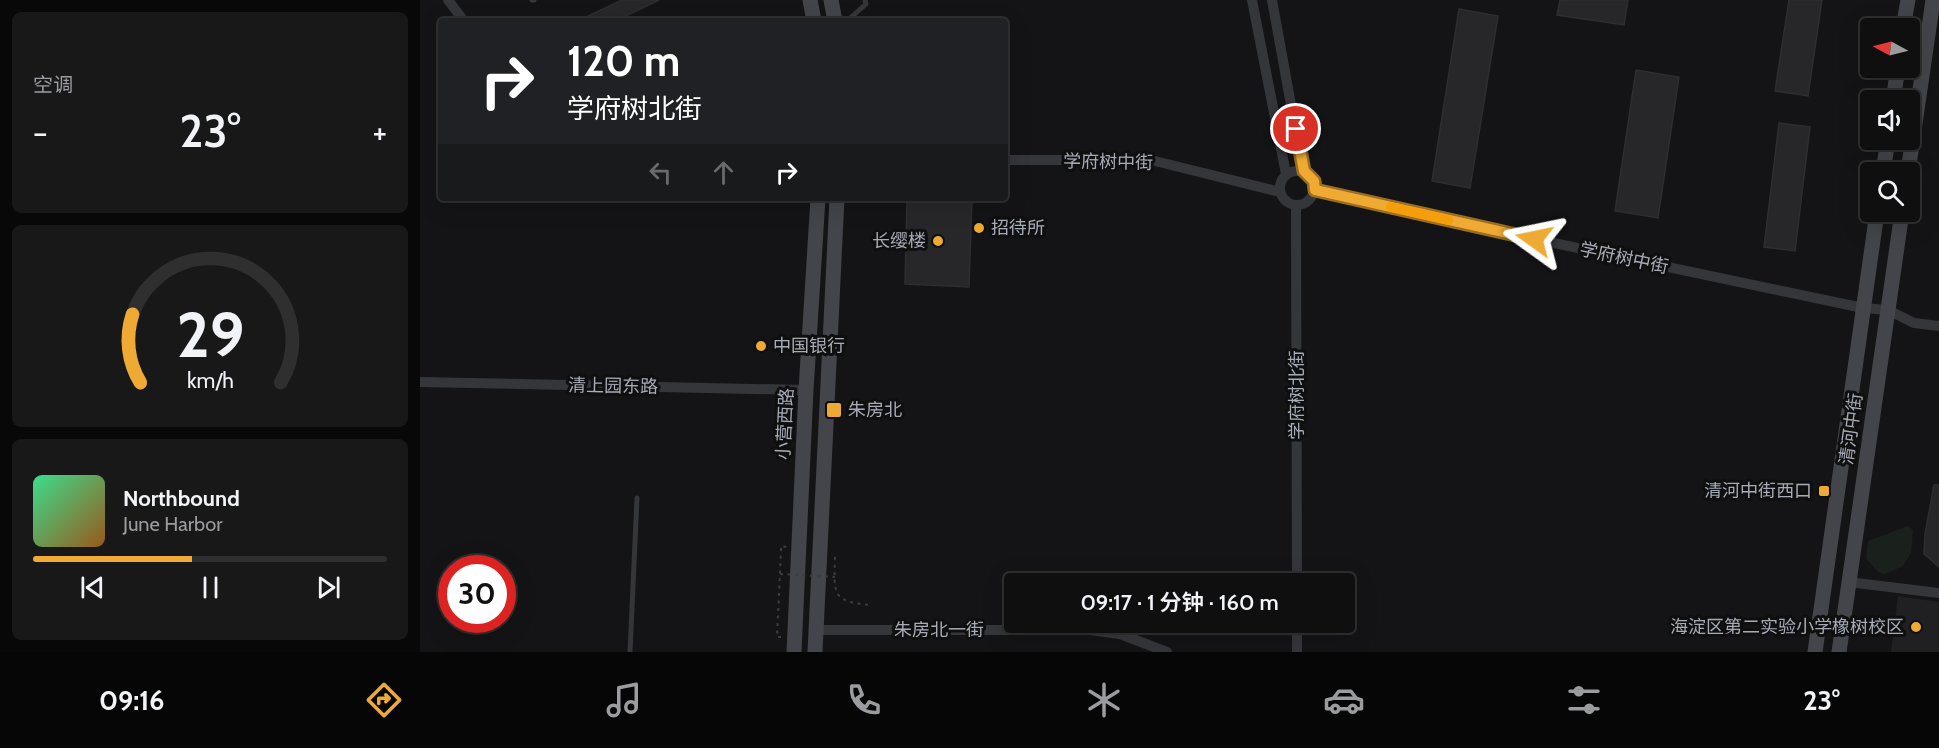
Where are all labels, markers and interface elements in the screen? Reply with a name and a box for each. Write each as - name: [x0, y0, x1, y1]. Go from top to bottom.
- north arrow: [1860, 18, 1920, 78]
- map controls: [1860, 18, 1920, 222]
- text: 120 m: [567, 35, 680, 87]
- icon: right: [468, 42, 546, 120]
- text: 空调: [33, 73, 73, 97]
- button: sound: [1860, 90, 1920, 150]
- text: 学府树北街: [567, 92, 702, 125]
- pin: [1270, 103, 1321, 154]
- text: 23°: [179, 104, 241, 158]
- text: −: [33, 112, 48, 152]
- text: +: [372, 112, 387, 152]
- icon: arrive: [1279, 112, 1312, 145]
- street label: 学府树中街: [1063, 150, 1153, 174]
- icon: left: [644, 156, 677, 189]
- icon: ahead: [707, 156, 740, 189]
- icon: right: [770, 156, 803, 189]
- button: search: [1860, 162, 1920, 222]
- position arrow: [1502, 207, 1566, 271]
- place label: 招待所: [991, 217, 1045, 239]
- marker: 招待所: [972, 221, 986, 235]
- place label: 长缨楼: [872, 230, 926, 252]
- marker: 长缨楼: [931, 234, 945, 248]
- street label: 学府树中街: [1578, 238, 1670, 278]
- text: 29: [176, 297, 244, 373]
- place label: 中国银行: [773, 335, 845, 357]
- marker: 中国银行: [754, 339, 768, 353]
- street label: 学府树北街: [1286, 350, 1308, 440]
- text: km/h: [187, 367, 233, 393]
- street label: 清上园东路: [568, 374, 658, 398]
- street label: 小营西路: [772, 387, 798, 461]
- street label: 清河中街: [1835, 392, 1867, 466]
- place label: 朱房北: [848, 399, 902, 421]
- marker: 朱房北: [825, 401, 843, 419]
- place label: 清河中街西口: [1704, 480, 1812, 502]
- marker: 清河中街西口: [1817, 484, 1831, 498]
- text: Northbound: [123, 485, 240, 512]
- text: June Harbor: [123, 512, 223, 536]
- speed limit sign: 30: [438, 555, 516, 633]
- icon: previous: [76, 571, 109, 604]
- icon: pause: [194, 571, 227, 604]
- icon: next: [312, 571, 345, 604]
- text: 09:17 · 1 分钟 · 160 m: [1080, 589, 1279, 616]
- place label: 海淀区第二实验小学橡树校区: [1670, 616, 1904, 638]
- street label: 朱房北一街: [894, 619, 984, 641]
- marker: 海淀区第二实验小学橡树校区: [1909, 620, 1923, 634]
- icon: directions: [363, 679, 405, 721]
- icon: music: [603, 679, 645, 721]
- icon: phone: [843, 679, 885, 721]
- icon: climate: [1083, 679, 1125, 721]
- icon: car: [1323, 679, 1365, 721]
- icon: filters: [1563, 679, 1605, 721]
- text: 09:16: [99, 684, 164, 717]
- text: 23°: [1803, 684, 1840, 717]

